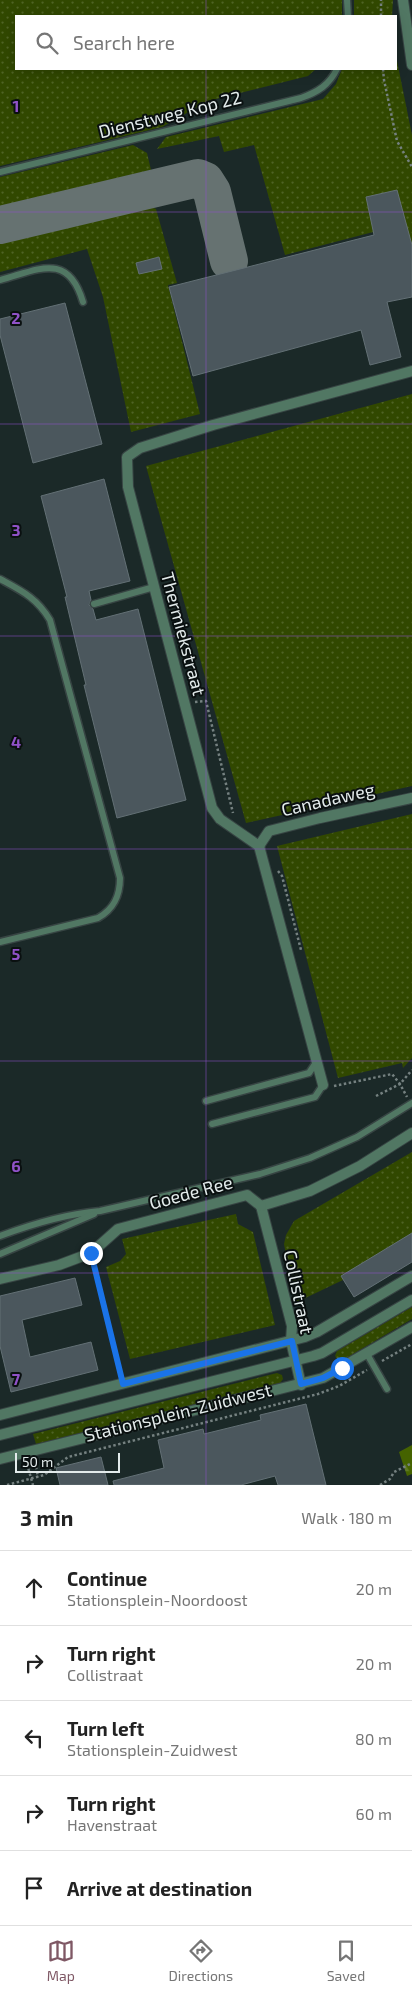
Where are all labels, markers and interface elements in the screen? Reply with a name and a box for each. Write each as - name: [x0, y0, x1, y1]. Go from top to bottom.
- search box: [15, 15, 397, 70]
- icon: search: [33, 29, 61, 57]
- text: Search here: [73, 31, 175, 54]
- street label: Dienstweg Kop 22: [96, 86, 243, 142]
- text: 1: [13, 96, 19, 115]
- text: 2: [11, 308, 21, 327]
- text: 3: [11, 520, 21, 539]
- street label: Thermiekstraat: [157, 570, 211, 698]
- text: 4: [11, 732, 21, 751]
- street label: Canadaweg: [279, 778, 377, 820]
- text: 5: [12, 944, 21, 963]
- text: 6: [11, 1156, 21, 1175]
- street label: Goede Ree: [147, 1170, 235, 1214]
- route end: [80, 1242, 103, 1265]
- street label: Collistraat: [279, 1248, 319, 1336]
- route start: [331, 1357, 354, 1380]
- text: 7: [12, 1369, 21, 1388]
- street label: Stationsplein-Zuidwest: [82, 1378, 274, 1446]
- scale bar: [15, 1450, 120, 1473]
- text: 50 m: [22, 1453, 53, 1470]
- text: 3 min: [20, 1505, 73, 1530]
- text: Walk · 180 m: [301, 1508, 392, 1527]
- text: Continue: [67, 1567, 147, 1590]
- icon: ahead: [20, 1574, 48, 1602]
- text: 20 m: [356, 1579, 392, 1598]
- text: Stationsplein-Noordoost: [67, 1590, 248, 1609]
- text: Turn right: [67, 1642, 155, 1665]
- icon: right: [20, 1649, 48, 1677]
- text: 20 m: [356, 1654, 392, 1673]
- text: Collistraat: [67, 1665, 143, 1684]
- text: Turn left: [67, 1717, 144, 1740]
- icon: left: [20, 1724, 48, 1752]
- text: 80 m: [355, 1729, 392, 1748]
- text: Stationsplein-Zuidwest: [67, 1740, 238, 1759]
- text: Turn right: [67, 1792, 155, 1815]
- icon: right: [20, 1799, 48, 1827]
- text: 60 m: [356, 1804, 392, 1823]
- text: Havenstraat: [67, 1815, 157, 1834]
- icon: arrive: [20, 1874, 48, 1902]
- text: Arrive at destination: [67, 1877, 252, 1900]
- tab: Map: [47, 1937, 75, 1984]
- tab: Directions: [169, 1937, 233, 1984]
- tab: Saved: [327, 1937, 365, 1984]

